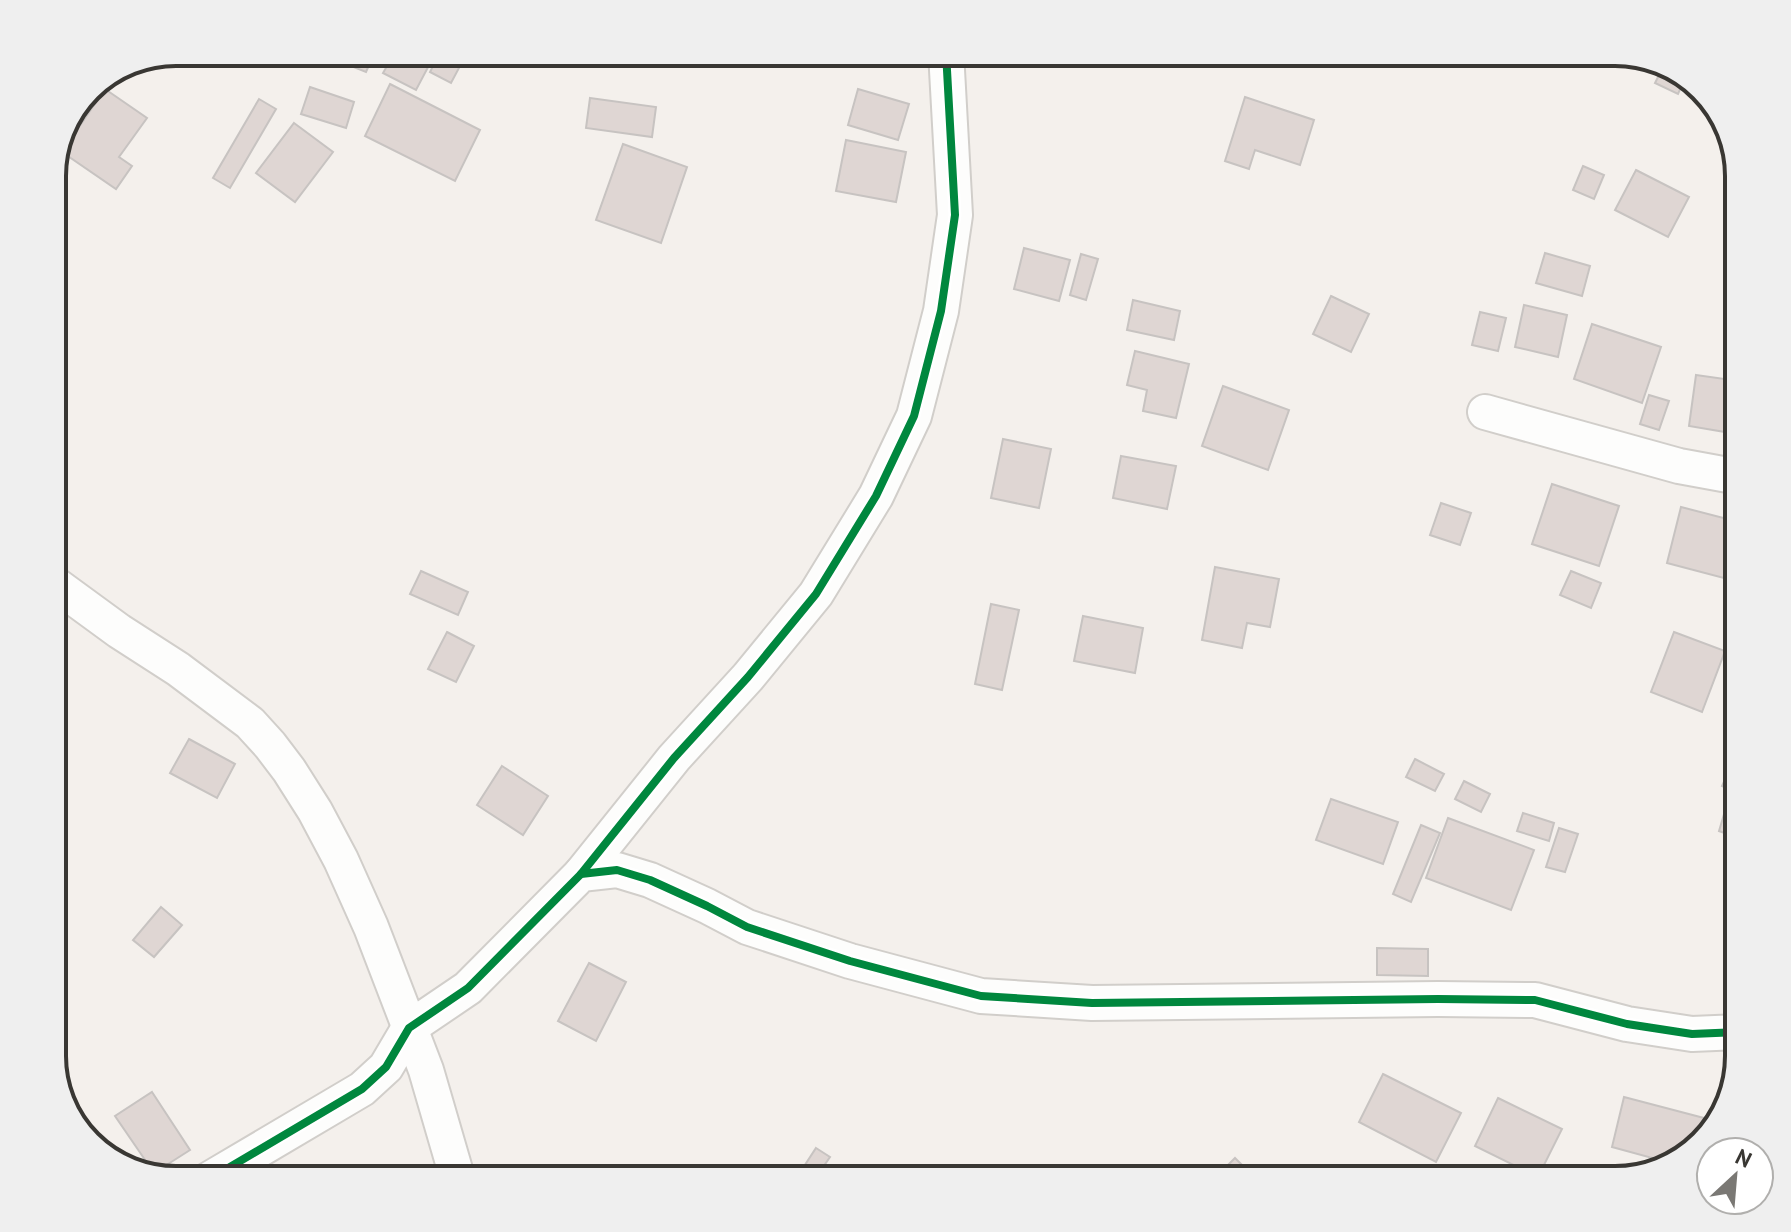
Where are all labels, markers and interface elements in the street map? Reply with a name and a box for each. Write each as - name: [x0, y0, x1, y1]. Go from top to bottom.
- north arrow: [1695, 1136, 1775, 1216]
- text: N: [1731, 1142, 1756, 1174]

